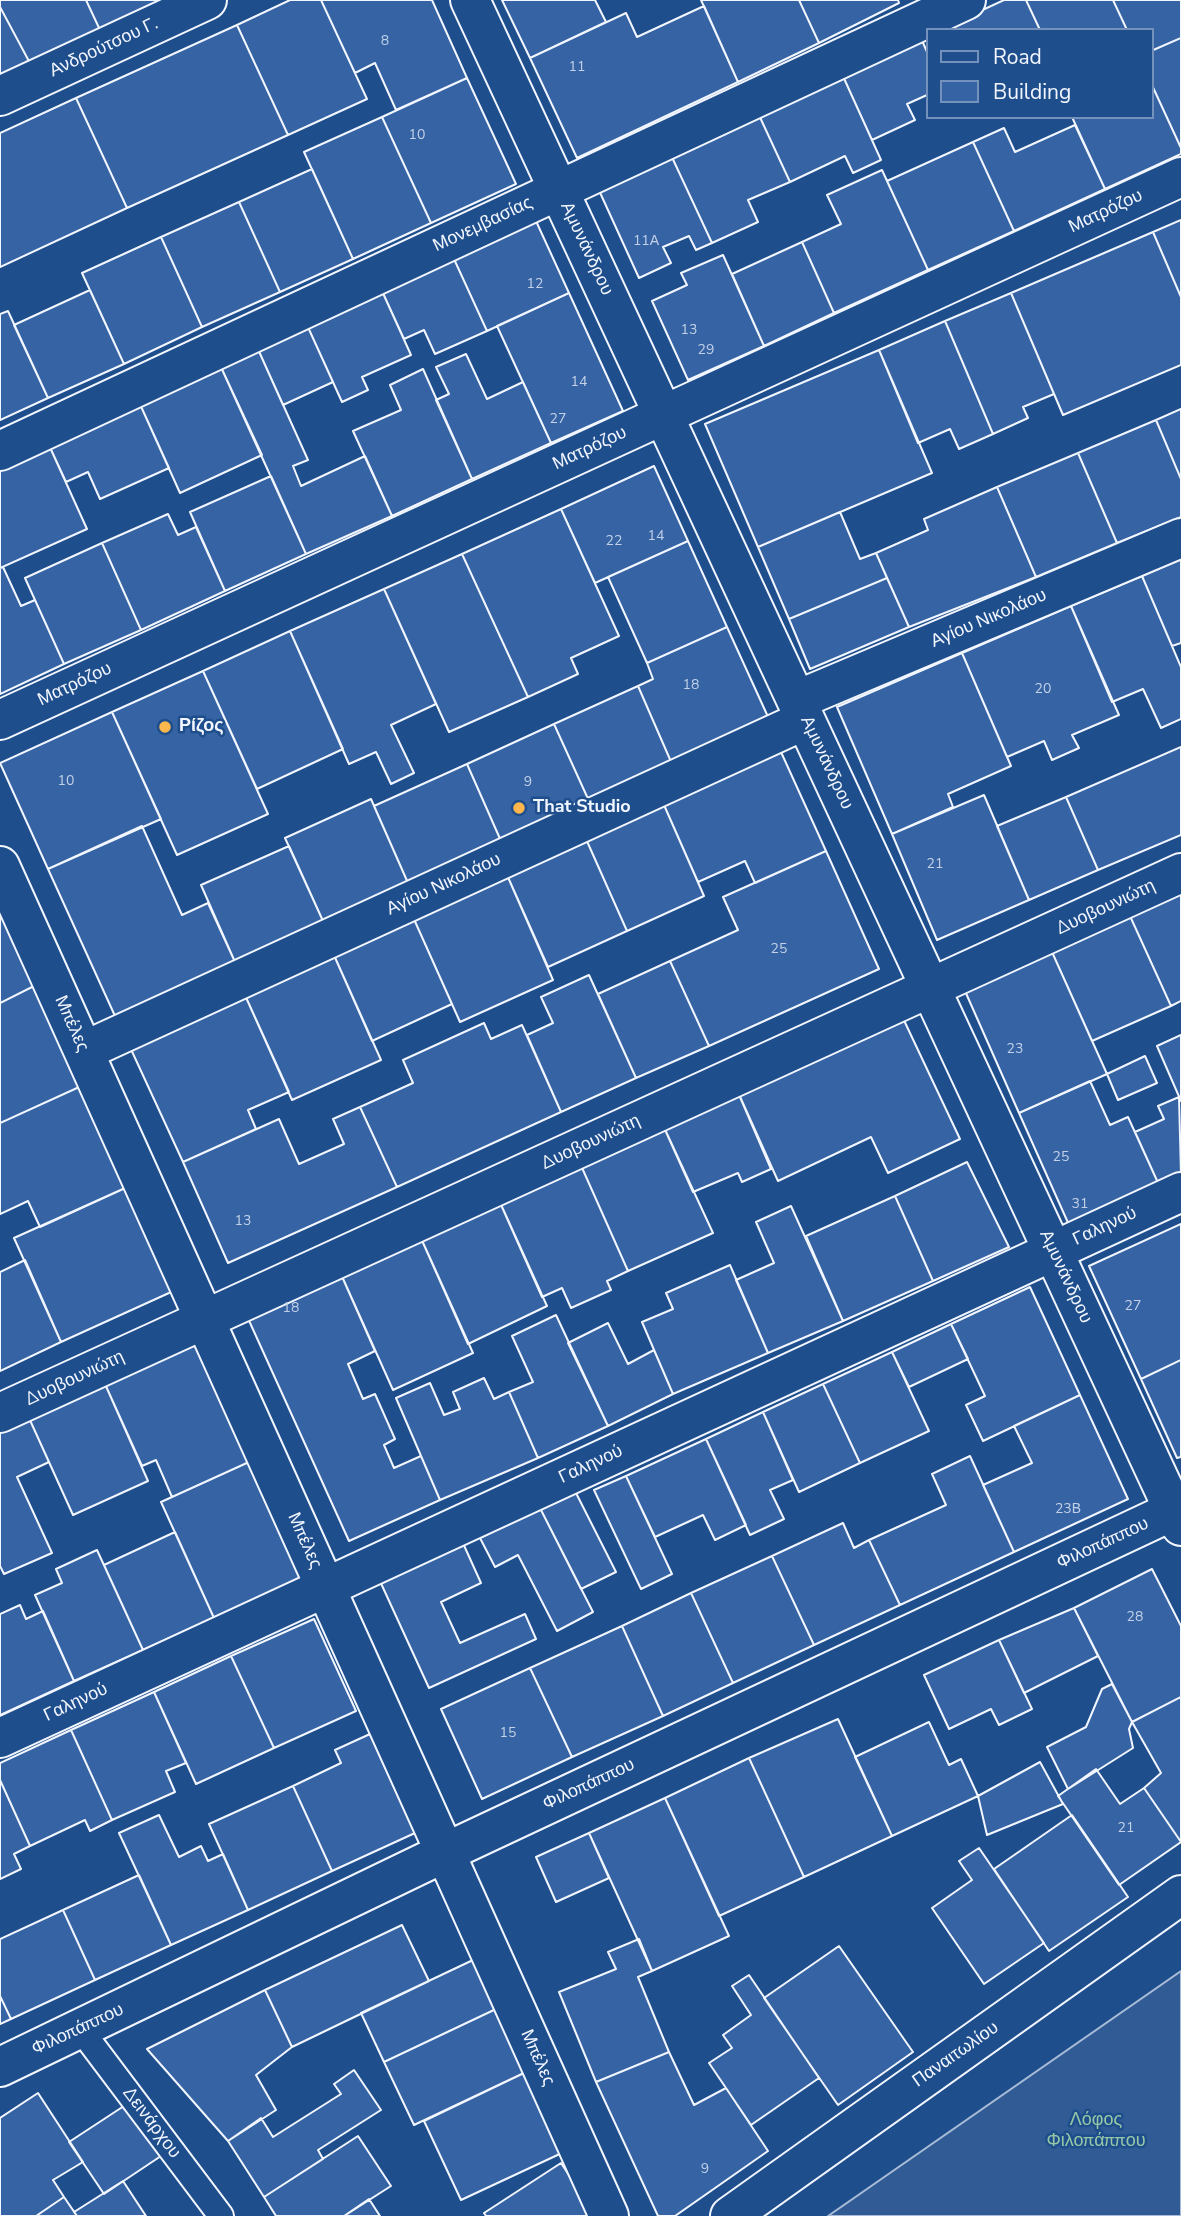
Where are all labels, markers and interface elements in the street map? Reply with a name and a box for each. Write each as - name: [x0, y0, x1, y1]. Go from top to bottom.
- street label: Ανδρούτσου Γ.: [46, 13, 162, 83]
- legend: [926, 28, 1153, 119]
- house number: 8: [381, 34, 389, 50]
- text: Road: [993, 43, 1042, 71]
- house number: 11: [569, 60, 585, 76]
- text: Building: [993, 78, 1071, 106]
- house number: 10: [409, 128, 425, 144]
- street label: Ματρόζου: [1065, 185, 1147, 239]
- street label: Μονεμβασίας: [430, 193, 536, 257]
- street label: Αμυνάνδρου: [555, 199, 617, 299]
- house number: 11Α: [633, 234, 659, 250]
- house number: 12: [527, 277, 543, 293]
- house number: 13: [681, 323, 697, 339]
- house number: 29: [698, 343, 714, 359]
- house number: 14: [571, 375, 587, 391]
- house number: 27: [550, 412, 566, 428]
- street label: Ματρόζου: [549, 422, 631, 476]
- house number: 14: [648, 529, 664, 545]
- house number: 22: [606, 534, 622, 550]
- street label: Αγίου Νικολάου: [928, 585, 1050, 653]
- street label: Ματρόζου: [34, 658, 116, 712]
- house number: 18: [683, 678, 699, 694]
- house number: 20: [1035, 682, 1051, 698]
- street label: Αμυνάνδρου: [795, 713, 857, 813]
- place label: Ρίζος: [179, 716, 224, 738]
- marker: Ρίζος: [157, 719, 173, 735]
- house number: 10: [58, 774, 74, 790]
- house number: 9: [524, 775, 532, 791]
- place label: That Studio: [533, 797, 631, 819]
- marker: That Studio: [511, 800, 527, 816]
- street label: Αγίου Νικολάου: [383, 849, 505, 921]
- house number: 21: [927, 857, 943, 873]
- street label: Δυοβουνιώτη: [1053, 876, 1159, 940]
- house number: 25: [771, 942, 787, 958]
- street label: Μπέλες: [49, 993, 93, 1055]
- house number: 23: [1007, 1042, 1023, 1058]
- street label: Δυοβουνιώτη: [538, 1111, 644, 1175]
- house number: 25: [1053, 1150, 1069, 1166]
- house number: 31: [1072, 1197, 1088, 1213]
- street label: Γαληνού: [1070, 1203, 1140, 1251]
- house number: 13: [235, 1214, 251, 1230]
- street label: Αμυνάνδρου: [1034, 1227, 1096, 1327]
- house number: 27: [1125, 1299, 1141, 1315]
- house number: 18: [283, 1301, 299, 1317]
- street label: Δυοβουνιώτη: [22, 1347, 128, 1411]
- street label: Γαληνού: [556, 1441, 626, 1489]
- house number: 23Β: [1055, 1502, 1081, 1518]
- street label: Μπέλες: [282, 1510, 326, 1572]
- street label: Φιλοπάππου: [1054, 1513, 1152, 1575]
- house number: 28: [1127, 1610, 1143, 1626]
- street label: Γαληνού: [41, 1679, 111, 1727]
- house number: 15: [500, 1726, 516, 1742]
- street label: Φιλοπάππου: [540, 1754, 638, 1816]
- house number: 21: [1118, 1821, 1134, 1837]
- street label: Φιλοπάππου: [29, 1999, 127, 2061]
- street label: Παναιτωλίου: [909, 2017, 1003, 2093]
- street label: Μπέλες: [515, 2027, 559, 2089]
- street label: Δεινάρχου: [117, 2083, 185, 2163]
- park label: Λόφος Φιλοπάππου: [1046, 2110, 1146, 2152]
- house number: 9: [701, 2162, 709, 2178]

